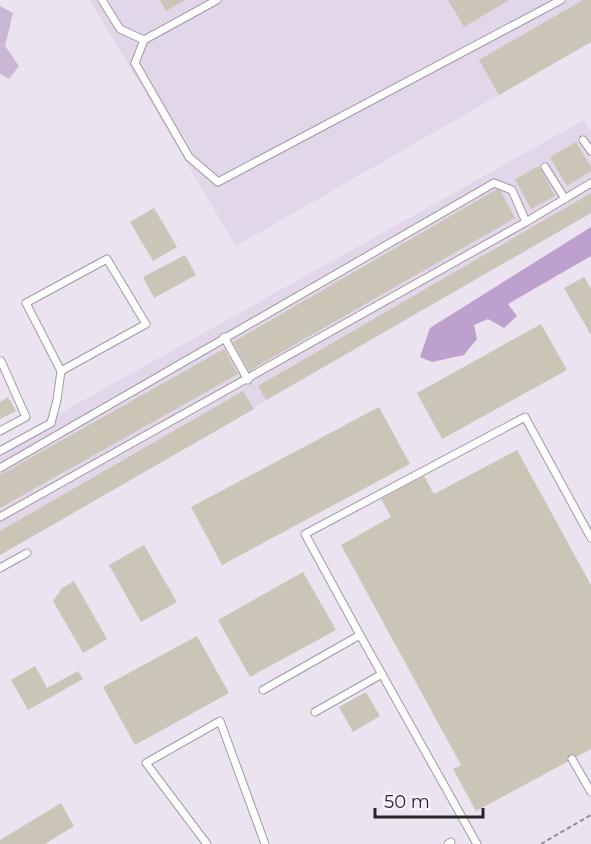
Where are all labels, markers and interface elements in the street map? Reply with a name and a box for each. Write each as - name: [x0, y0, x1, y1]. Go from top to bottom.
- scale bar: [375, 781, 483, 819]
- text: 50 m: [384, 791, 430, 813]

